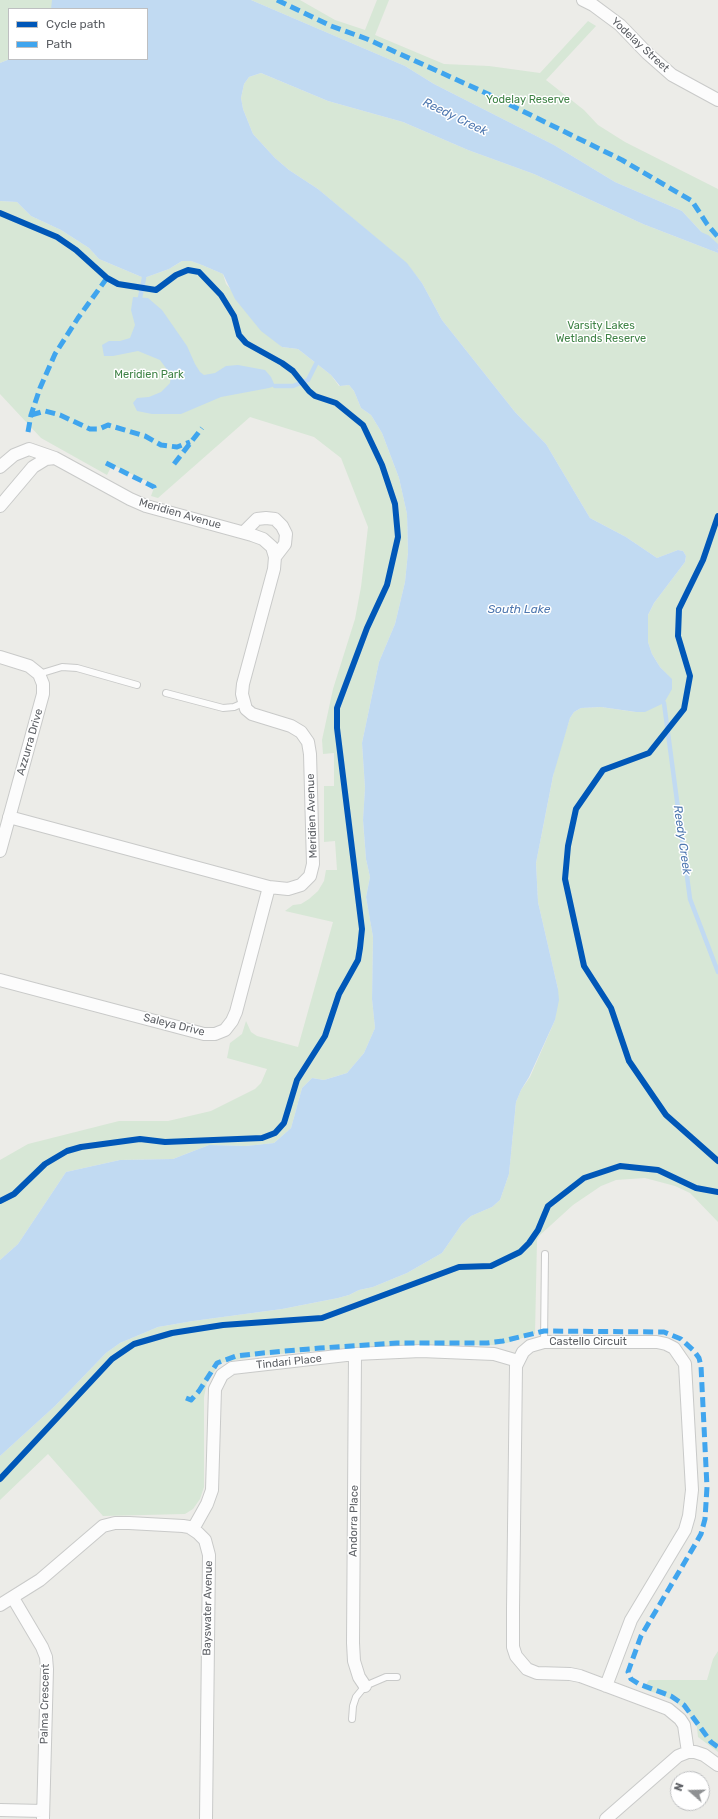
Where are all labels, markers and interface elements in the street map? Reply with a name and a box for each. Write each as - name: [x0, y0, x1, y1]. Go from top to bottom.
- legend: [8, 8, 148, 60]
- street label: Yodelay Street: [608, 15, 672, 75]
- text: Cycle path: [46, 17, 105, 31]
- text: Path: [46, 37, 72, 51]
- park label: Yodelay Reserve: [486, 93, 570, 107]
- water label: Reedy Creek: [420, 95, 490, 139]
- park label: Varsity Lakes Wetlands Reserve: [556, 319, 646, 345]
- park label: Meridien Park: [114, 368, 184, 382]
- street label: Meridien Avenue: [137, 496, 223, 532]
- water label: South Lake: [488, 603, 550, 617]
- street label: Azzurra Drive: [14, 707, 46, 777]
- street label: Meridien Avenue: [304, 773, 320, 859]
- water label: Reedy Creek: [670, 804, 694, 876]
- street label: Saleya Drive: [142, 1011, 206, 1039]
- street label: Castello Circuit: [549, 1335, 627, 1349]
- street label: Tindari Place: [256, 1352, 322, 1372]
- street label: Andorra Place: [347, 1485, 361, 1557]
- street label: Bayswater Avenue: [201, 1560, 215, 1656]
- street label: Palma Crescent: [38, 1664, 52, 1744]
- north arrow: [670, 1771, 710, 1811]
- text: N: [672, 1781, 687, 1793]

